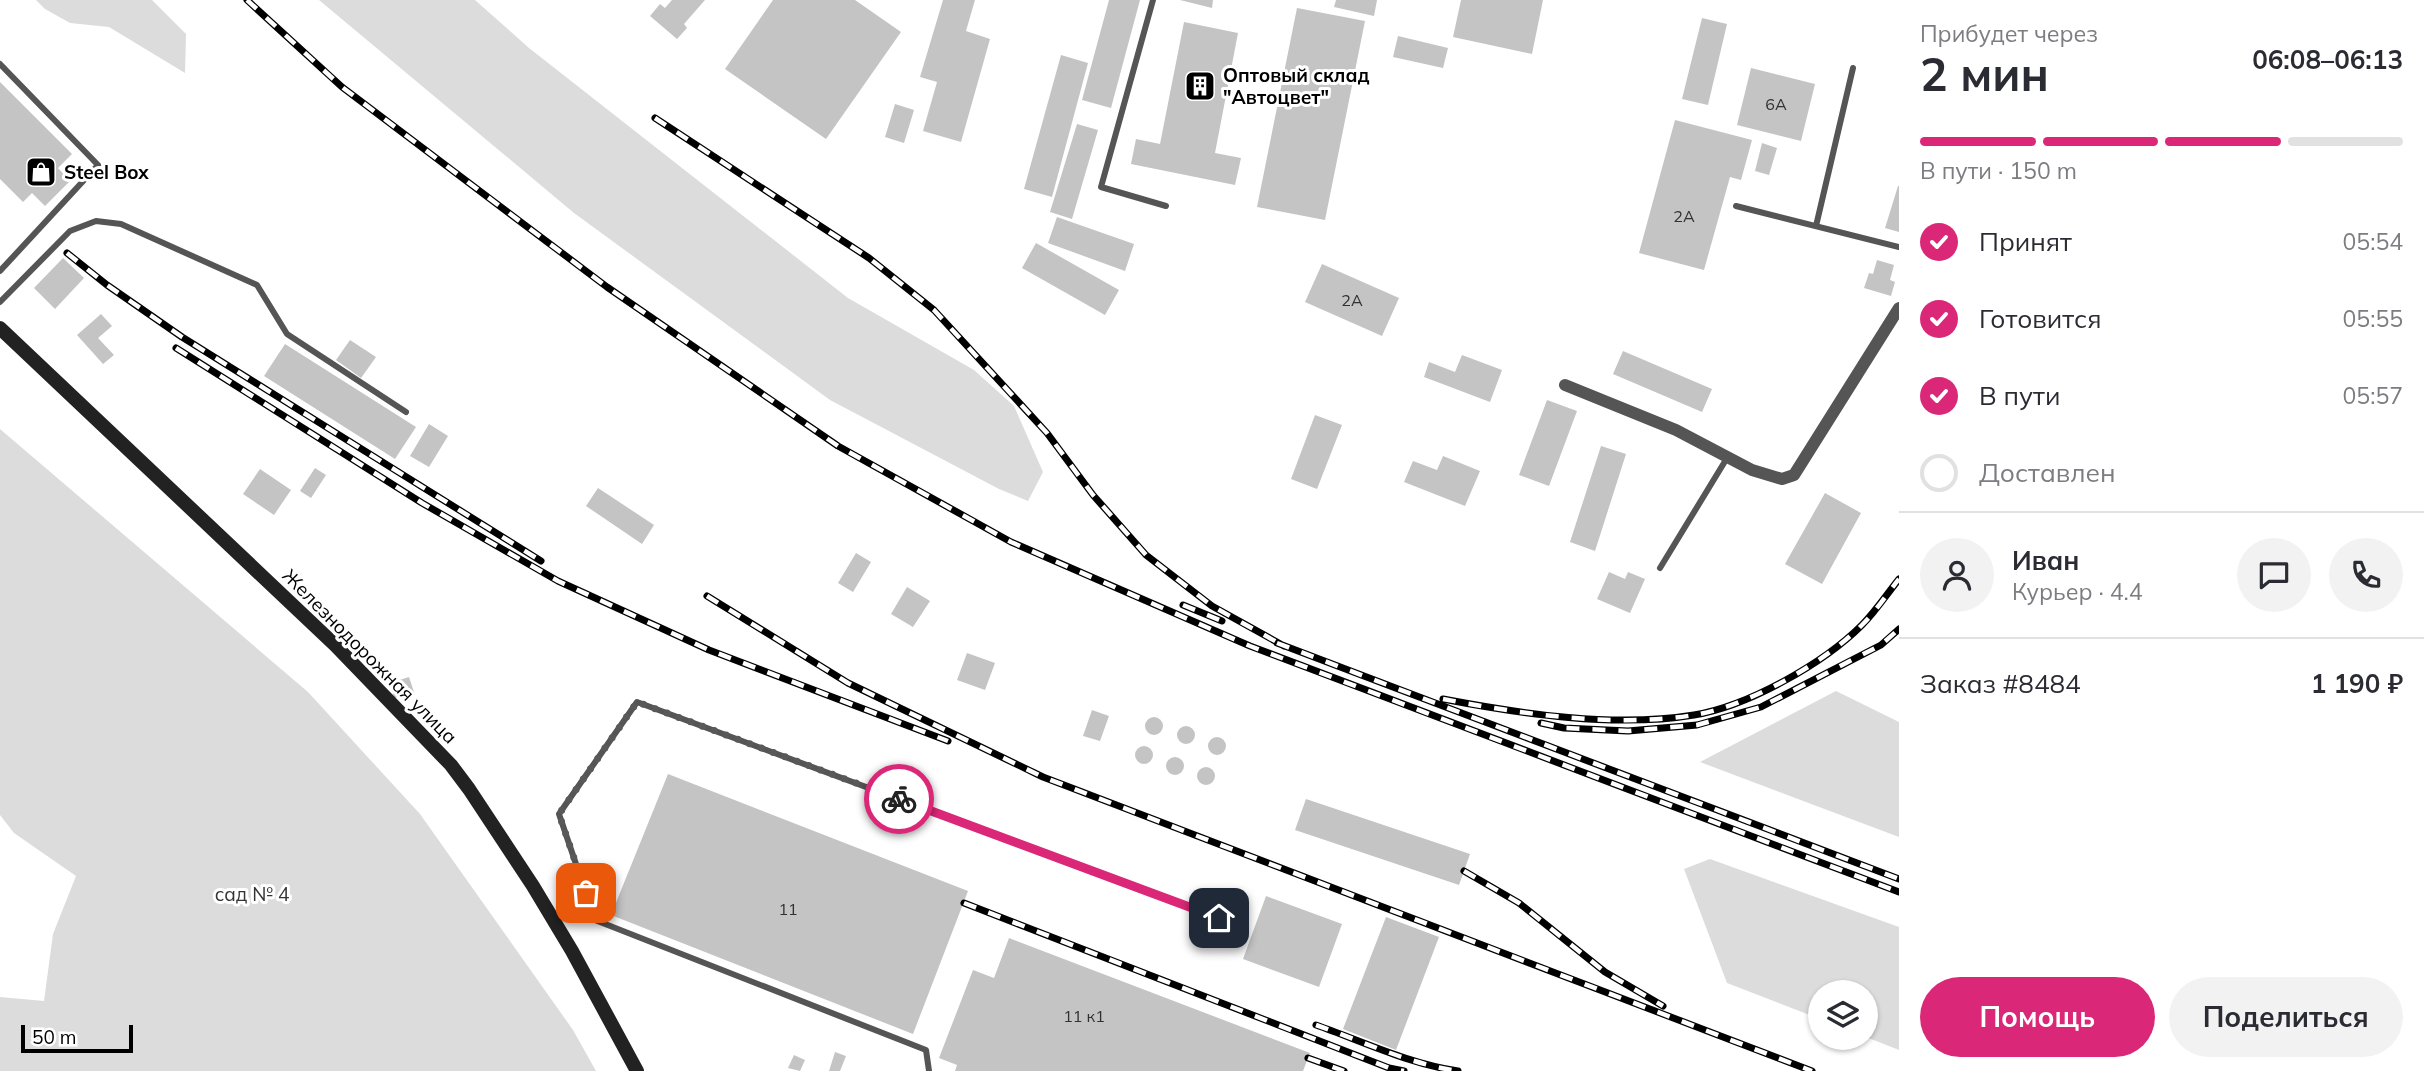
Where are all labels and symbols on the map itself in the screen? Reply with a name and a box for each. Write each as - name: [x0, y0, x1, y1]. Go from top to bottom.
- place label: Оптовый склад "Автоцвет": [1223, 63, 1369, 109]
- building icon: Оптовый склад "Автоцвет": [1183, 69, 1217, 103]
- house number: 6А: [1765, 94, 1787, 114]
- shop icon: Steel Box: [24, 155, 58, 189]
- place label: Steel Box: [64, 160, 149, 184]
- house number: 2А: [1673, 206, 1695, 226]
- house number: 2А: [1341, 290, 1363, 310]
- street label: Железнодорожная улица: [278, 564, 462, 748]
- courier: [864, 764, 934, 834]
- pin: [556, 863, 616, 923]
- park label: сад № 4: [215, 882, 289, 906]
- pin: [1189, 888, 1249, 948]
- house number: 11: [778, 899, 798, 919]
- house number: 11 к1: [1063, 1006, 1105, 1026]
- scale bar: [21, 1022, 133, 1054]

